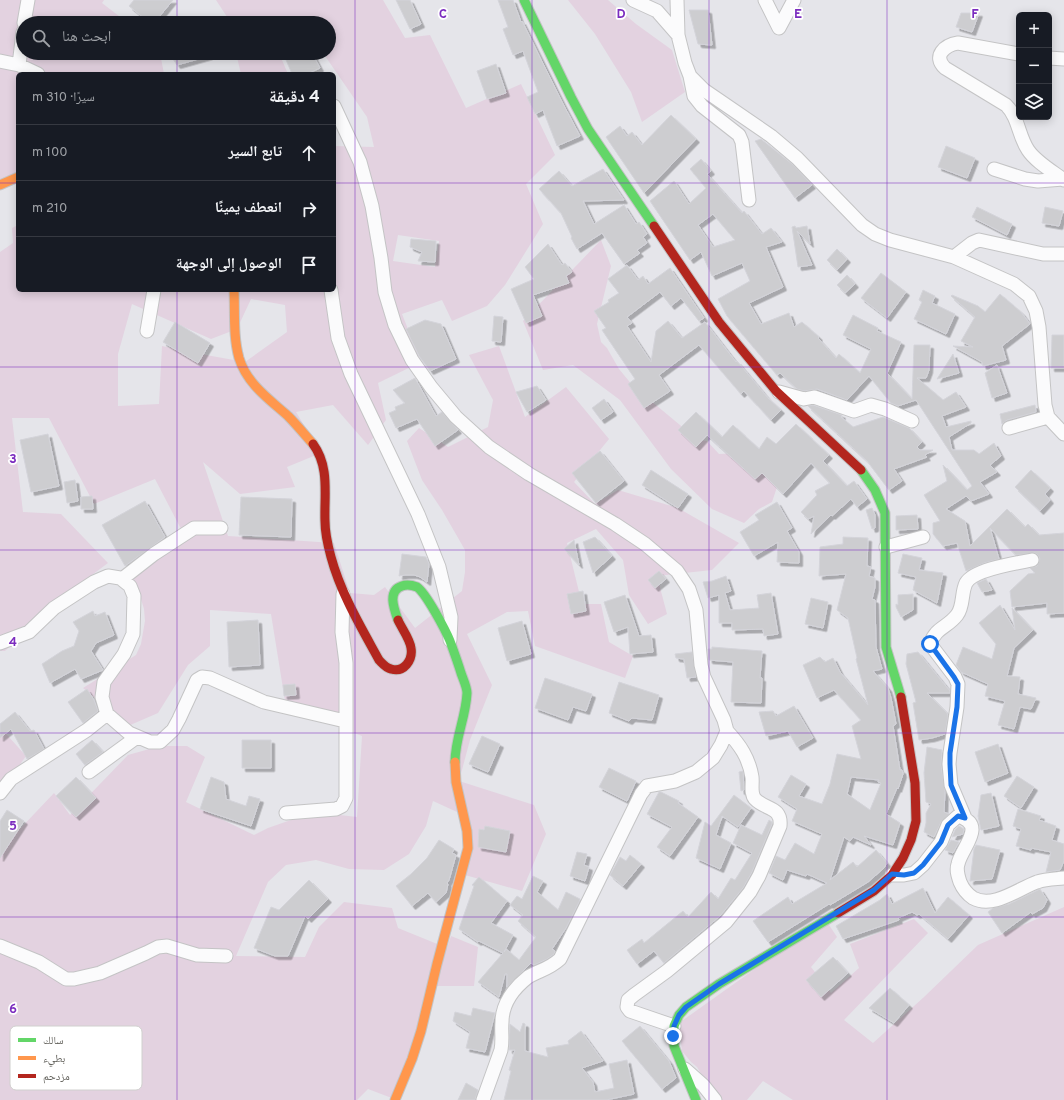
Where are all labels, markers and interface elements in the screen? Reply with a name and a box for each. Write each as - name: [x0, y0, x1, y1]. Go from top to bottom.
- text: C: [439, 7, 447, 23]
- text: D: [616, 7, 626, 23]
- text: E: [794, 7, 802, 23]
- text: F: [971, 7, 979, 23]
- map controls: [1016, 12, 1052, 120]
- button: +: [1016, 12, 1052, 48]
- search box: [16, 16, 336, 60]
- icon: search: [30, 27, 52, 49]
- text: ابحث هنا: [62, 28, 111, 47]
- button: −: [1016, 48, 1052, 84]
- button: layers: [1016, 84, 1052, 120]
- text: 4 دقيقة: [269, 87, 320, 109]
- text: سيرًا · 310 m: [32, 90, 95, 106]
- icon: ahead: [298, 142, 320, 164]
- text: تابع السير: [228, 143, 282, 162]
- text: 100 m: [32, 145, 68, 161]
- icon: right: [298, 198, 320, 220]
- text: انعطف يمينًا: [215, 199, 282, 218]
- text: 210 m: [32, 201, 67, 217]
- icon: arrive: [298, 254, 320, 276]
- text: الوصول إلى الوجهة: [176, 255, 282, 274]
- text: 3: [9, 452, 17, 468]
- text: 4: [9, 635, 17, 651]
- route start: [921, 635, 939, 653]
- text: 5: [9, 819, 17, 835]
- text: 6: [9, 1002, 17, 1018]
- legend: [10, 1026, 142, 1090]
- route end: [664, 1027, 682, 1045]
- text: سالك: [43, 1034, 63, 1048]
- text: بطيء: [43, 1052, 65, 1067]
- text: مزدحم: [43, 1070, 70, 1084]

